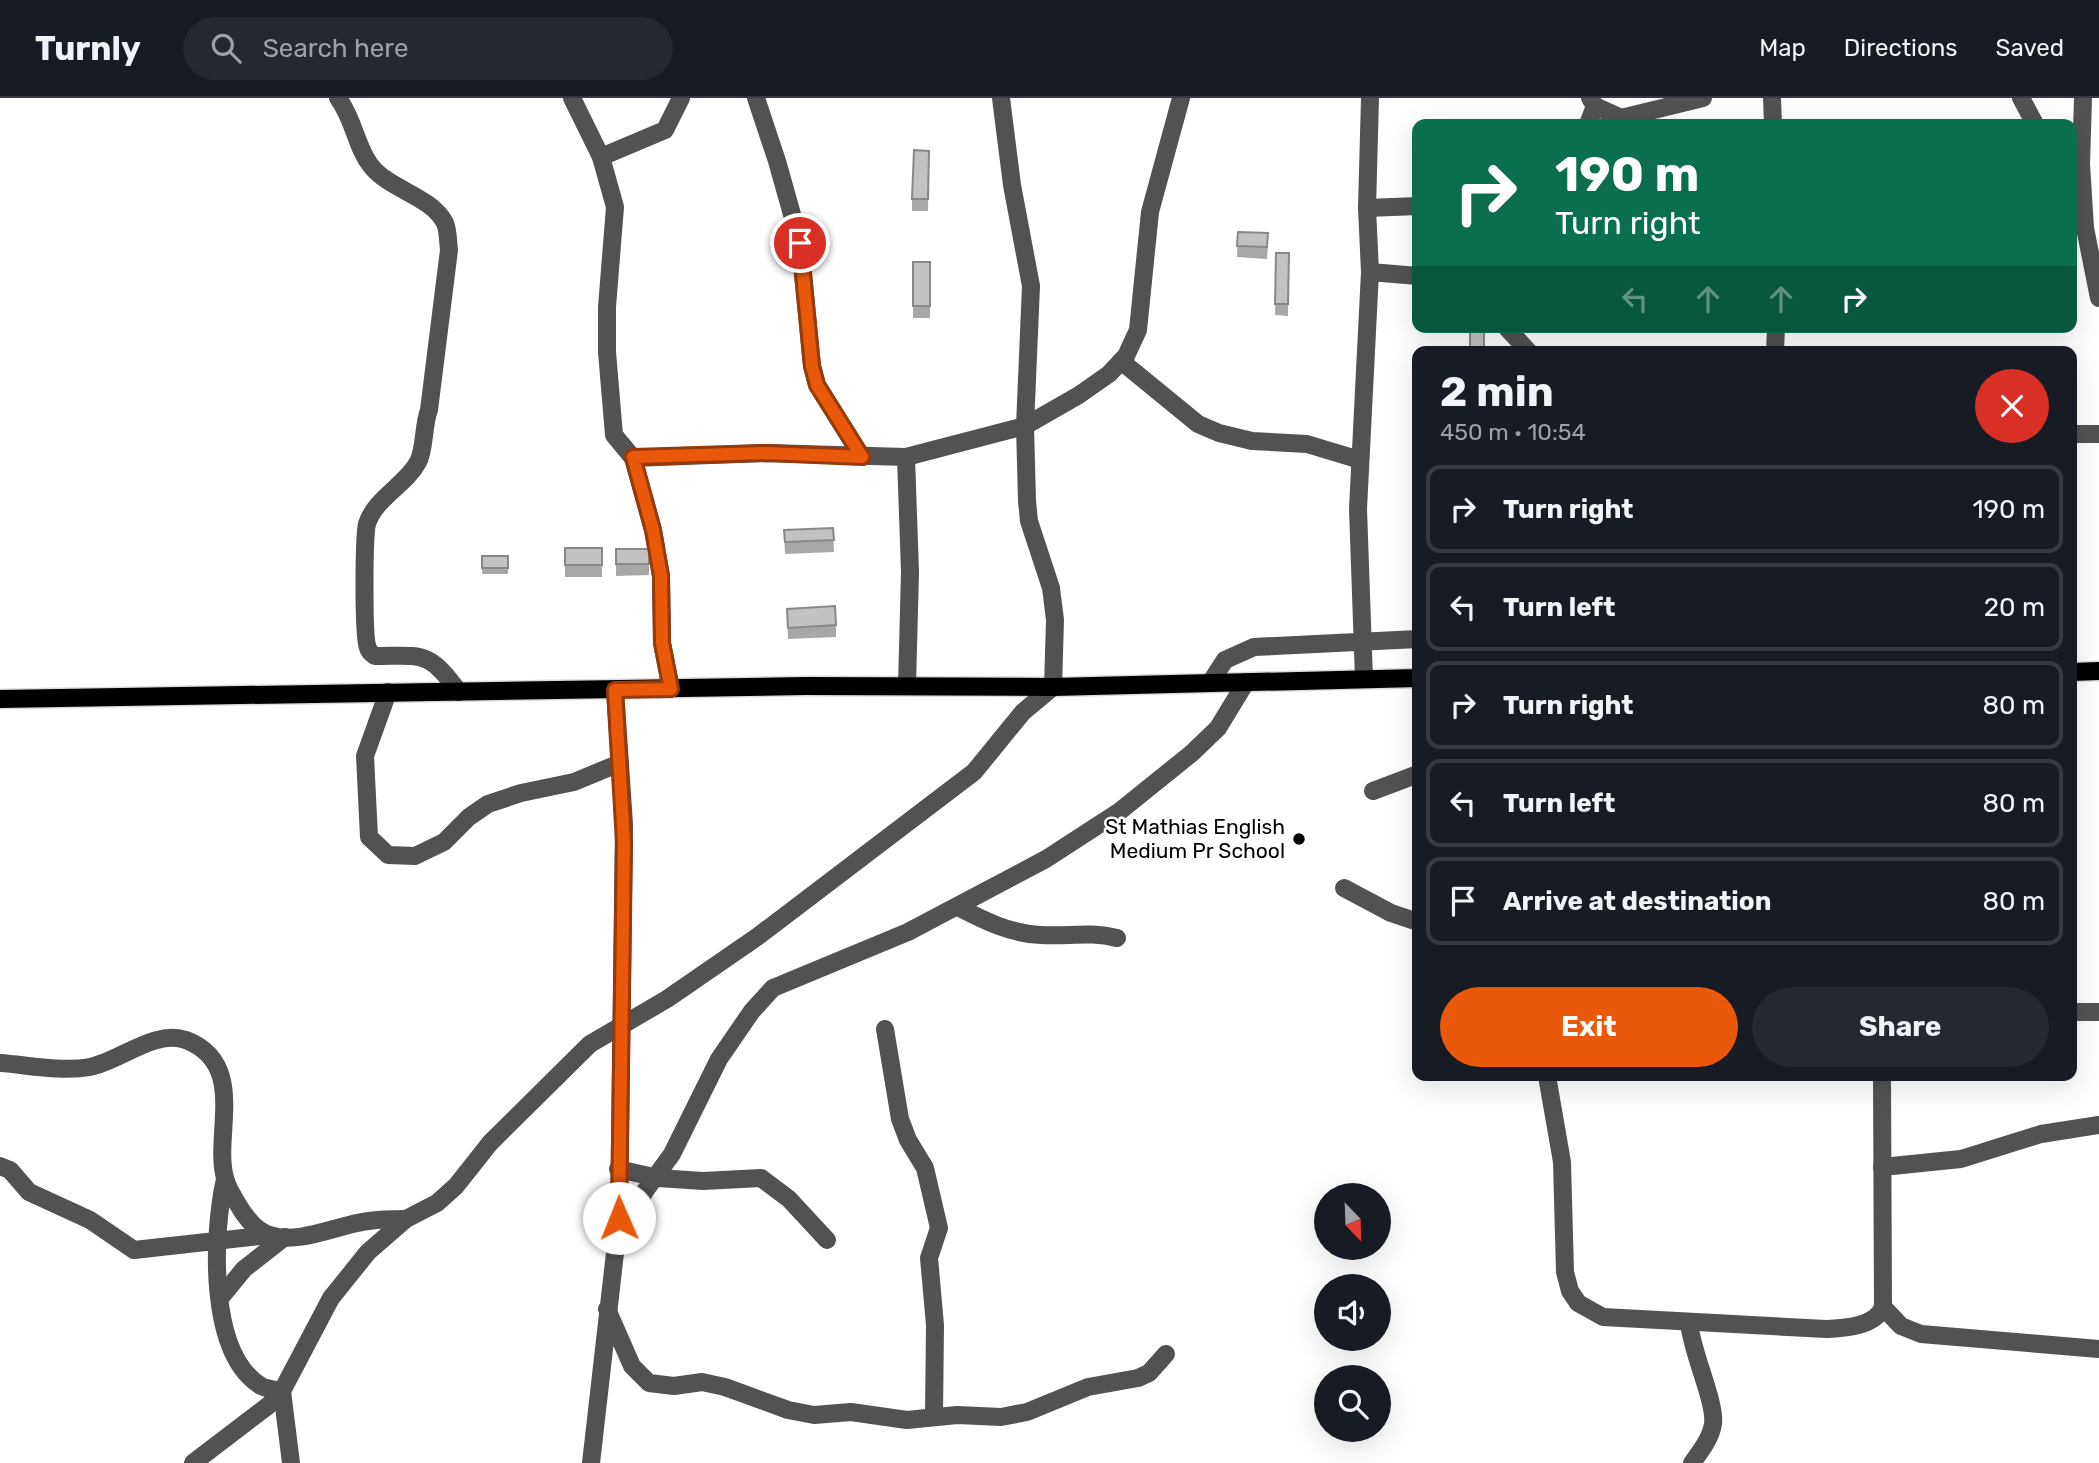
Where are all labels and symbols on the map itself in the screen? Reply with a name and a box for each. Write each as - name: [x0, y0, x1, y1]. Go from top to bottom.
- pin: [770, 213, 830, 273]
- place label: St Mathias English Medium Pr School: [1105, 814, 1285, 863]
- marker: St Mathias English Medium Pr School: [1291, 831, 1307, 847]
- position arrow: [582, 1181, 656, 1255]
- north arrow: [1314, 1183, 1391, 1260]

